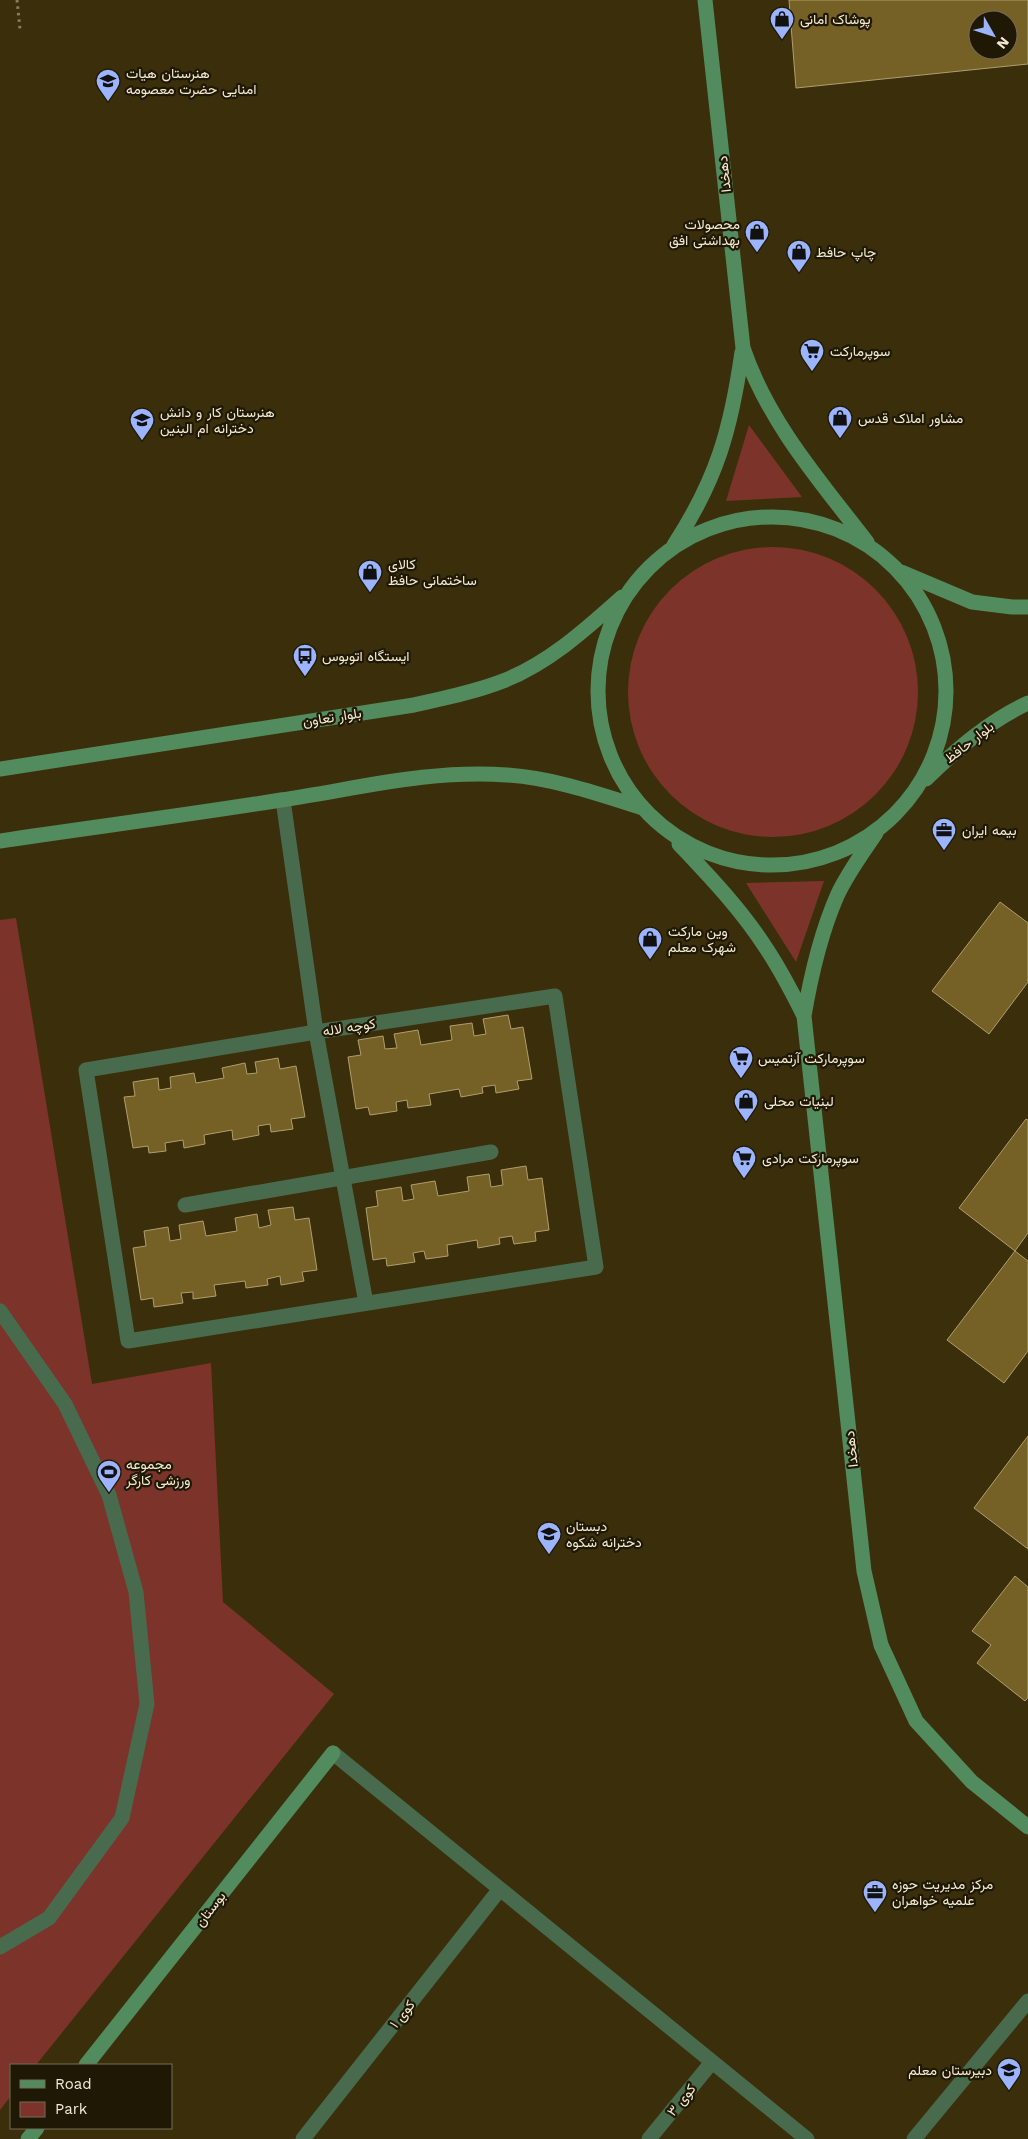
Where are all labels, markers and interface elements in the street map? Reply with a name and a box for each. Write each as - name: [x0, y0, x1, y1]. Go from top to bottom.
- shop icon: پوشاک امانی: [769, 6, 795, 40]
- north arrow: [968, 10, 1018, 60]
- place label: پوشاک امانی: [800, 11, 871, 29]
- text: N: [994, 34, 1013, 52]
- place label: هنرستان هیات امنایی حضرت معصومه: [126, 65, 256, 98]
- school or university icon: هنرستان هیات امنایی حضرت معصومه: [95, 68, 121, 102]
- street label: دهخدا: [714, 155, 734, 193]
- place label: محصولات بهداشتی افق: [669, 216, 740, 249]
- shop icon: محصولات بهداشتی افق: [744, 219, 770, 253]
- shop icon: چاپ حافط: [786, 239, 812, 273]
- place label: چاپ حافط: [816, 244, 876, 262]
- supermarket icon: سوپرمارکت: [799, 338, 825, 372]
- place label: سوپرمارکت: [830, 343, 890, 361]
- place label: هنرستان کار و دانش دخترانه ام البنین: [160, 404, 275, 437]
- shop icon: مشاور املاک قدس: [827, 405, 853, 439]
- school or university icon: هنرستان کار و دانش دخترانه ام البنین: [129, 407, 155, 441]
- place label: مشاور املاک قدس: [858, 410, 963, 427]
- place label: کالای ساختمانی حافظ: [388, 556, 477, 589]
- shop icon: کالای ساختمانی حافظ: [357, 559, 383, 593]
- bus stop icon: ایستگاه اتوبوس: [292, 643, 318, 677]
- place label: ایستگاه اتوبوس: [322, 648, 410, 665]
- street label: بلوار تعاون: [301, 704, 363, 731]
- street label: بلوار حافظ: [941, 718, 997, 767]
- office icon: بیمه ایران: [931, 817, 957, 851]
- place label: بیمه ایران: [962, 822, 1017, 839]
- place label: وین مارکت شهرک معلم: [668, 923, 736, 956]
- shop icon: وین مارکت شهرک معلم: [637, 926, 663, 960]
- street label: کوچه لاله: [322, 1015, 377, 1041]
- supermarket icon: سوپرمارکت آرتمیس: [728, 1045, 754, 1079]
- place label: سوپرمارکت آرتمیس: [758, 1050, 865, 1068]
- shop icon: لبنیات محلی: [733, 1088, 759, 1122]
- place label: لبنیات محلی: [764, 1093, 834, 1110]
- supermarket icon: سوپرمارکت مرادی: [731, 1145, 757, 1179]
- place label: سوپرمارکت مرادی: [762, 1150, 859, 1168]
- street label: دهخدا: [841, 1430, 861, 1468]
- place label: مجموعه ورزشی کارگر: [125, 1456, 190, 1489]
- sports icon: مجموعه ورزشی کارگر: [96, 1459, 122, 1493]
- place label: دبستان دخترانه شکوه: [566, 1518, 642, 1551]
- school or university icon: دبستان دخترانه شکوه: [536, 1521, 562, 1555]
- place label: مرکز مدیریت حوزه علمیه خواهران: [892, 1876, 993, 1909]
- office icon: مرکز مدیریت حوزه علمیه خواهران: [862, 1879, 888, 1913]
- street label: بوستان: [191, 1888, 229, 1930]
- street label: کوی ۱: [386, 1997, 419, 2032]
- school or university icon: دبیرستان معلم: [996, 2057, 1022, 2091]
- place label: دبیرستان معلم: [908, 2062, 992, 2079]
- legend: [10, 2064, 172, 2129]
- text: Road: [55, 2075, 92, 2093]
- street label: کوی ۳: [663, 2081, 699, 2120]
- text: Park: [55, 2100, 88, 2118]

